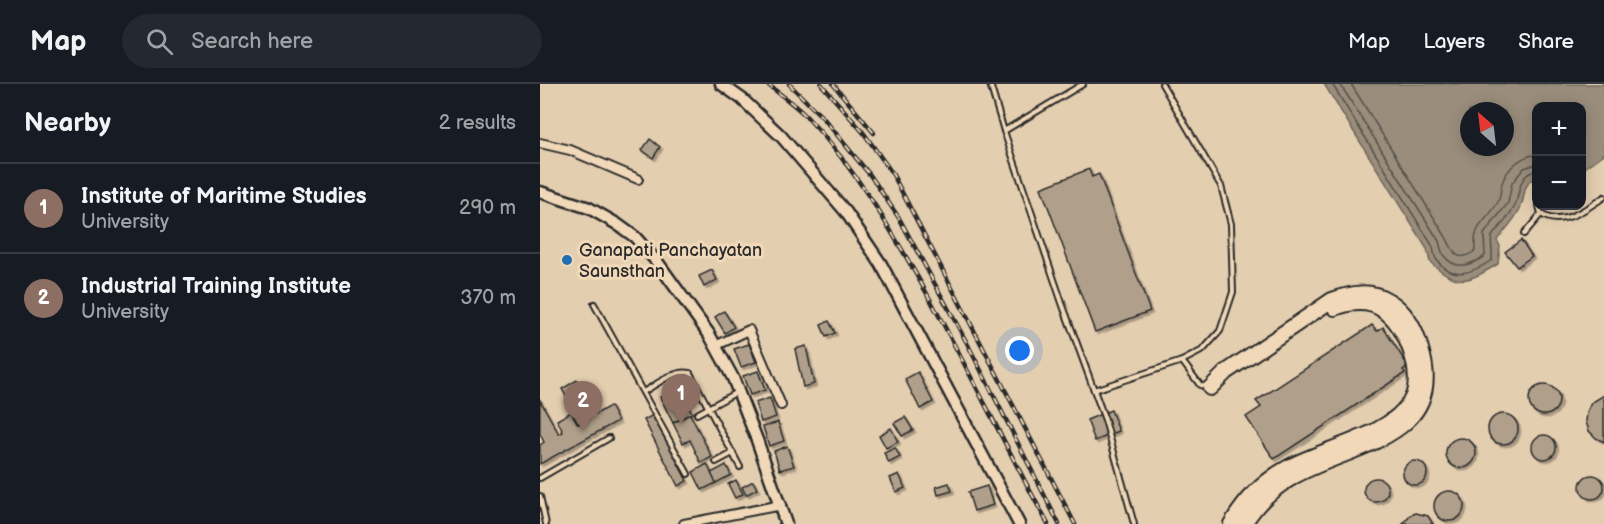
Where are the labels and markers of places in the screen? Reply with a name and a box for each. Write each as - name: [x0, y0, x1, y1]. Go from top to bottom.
- place label: Ganapati Panchayatan Saunsthan: [579, 240, 762, 282]
- marker: Ganapati Panchayatan Saunsthan: [560, 253, 574, 267]
- pin: 1: [662, 374, 700, 424]
- pin: 2: [564, 382, 603, 431]

